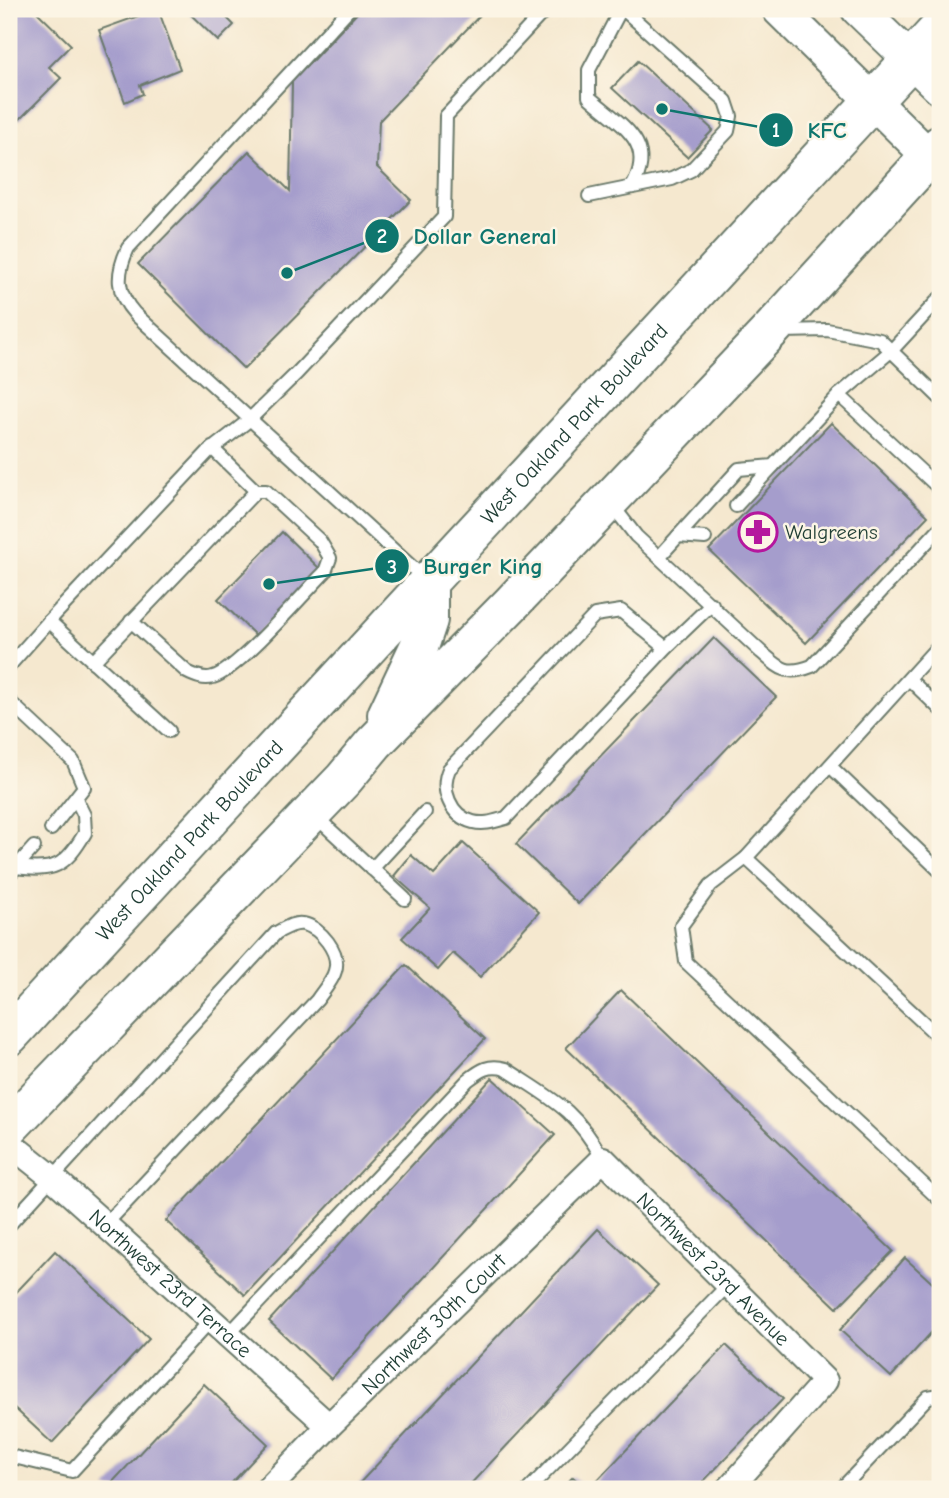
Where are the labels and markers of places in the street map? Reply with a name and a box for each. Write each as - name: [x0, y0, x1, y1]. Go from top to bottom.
- callout: KFC: [758, 108, 861, 152]
- callout: Dollar General: [365, 214, 571, 258]
- pharmacy icon: Walgreens: [737, 511, 779, 553]
- place label: Walgreens: [785, 520, 878, 544]
- callout: Burger King: [375, 544, 557, 588]

